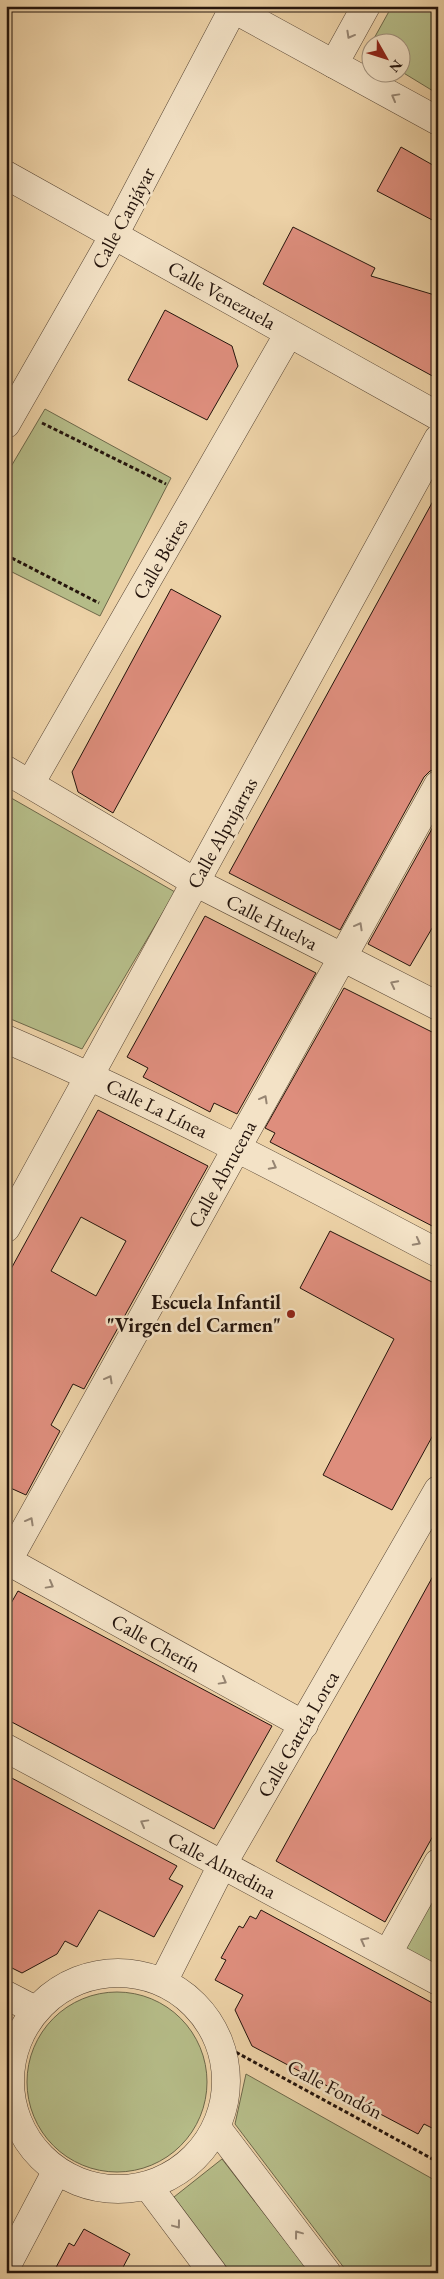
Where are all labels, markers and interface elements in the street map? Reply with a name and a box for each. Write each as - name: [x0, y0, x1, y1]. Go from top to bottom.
- one-way arrow: [346, 30, 356, 39]
- north arrow: [362, 32, 412, 82]
- text: N: [385, 56, 407, 77]
- one-way arrow: [391, 94, 400, 104]
- street label: Calle Canjáyar: [85, 162, 161, 273]
- street label: Calle Venezuela: [163, 255, 281, 335]
- street label: Calle Beires: [126, 514, 194, 604]
- street label: Calle Alpujarras: [181, 773, 263, 893]
- street label: Calle Huelva: [222, 888, 322, 956]
- one-way arrow: [353, 923, 363, 932]
- one-way arrow: [391, 980, 400, 990]
- street label: Calle La Línea: [102, 1072, 212, 1144]
- one-way arrow: [258, 1095, 268, 1104]
- street label: Calle Abrucena: [182, 1116, 262, 1232]
- one-way arrow: [268, 1160, 277, 1170]
- one-way arrow: [412, 1236, 421, 1246]
- place label: Escuela Infantil "Virgen del Carmen": [107, 1289, 281, 1338]
- marker: Escuela Infantil "Virgen del Carmen": [285, 1308, 297, 1320]
- one-way arrow: [103, 1375, 113, 1384]
- one-way arrow: [24, 1517, 34, 1526]
- one-way arrow: [45, 1579, 54, 1589]
- street label: Calle Cherín: [107, 1608, 206, 1678]
- street label: Calle García Lorca: [251, 1666, 345, 1802]
- one-way arrow: [218, 1674, 227, 1684]
- one-way arrow: [140, 1819, 149, 1829]
- street label: Calle Almedina: [163, 1826, 281, 1904]
- one-way arrow: [361, 1937, 370, 1947]
- street label: Calle Fondón: [283, 2053, 388, 2125]
- one-way arrow: [171, 2219, 180, 2229]
- one-way arrow: [295, 2231, 303, 2240]

